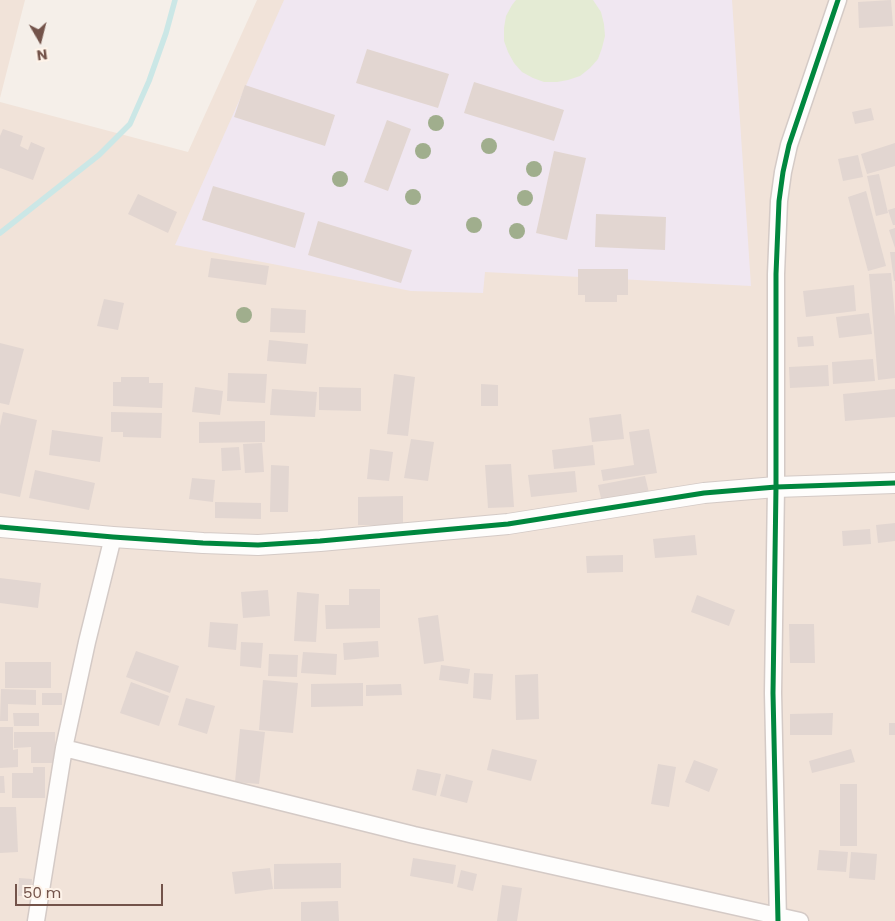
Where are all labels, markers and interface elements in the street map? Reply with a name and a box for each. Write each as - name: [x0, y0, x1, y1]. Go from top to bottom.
- north arrow: [15, 15, 65, 65]
- text: N: [35, 44, 49, 65]
- scale bar: [18, 874, 165, 906]
- text: 50 m: [23, 882, 61, 903]

